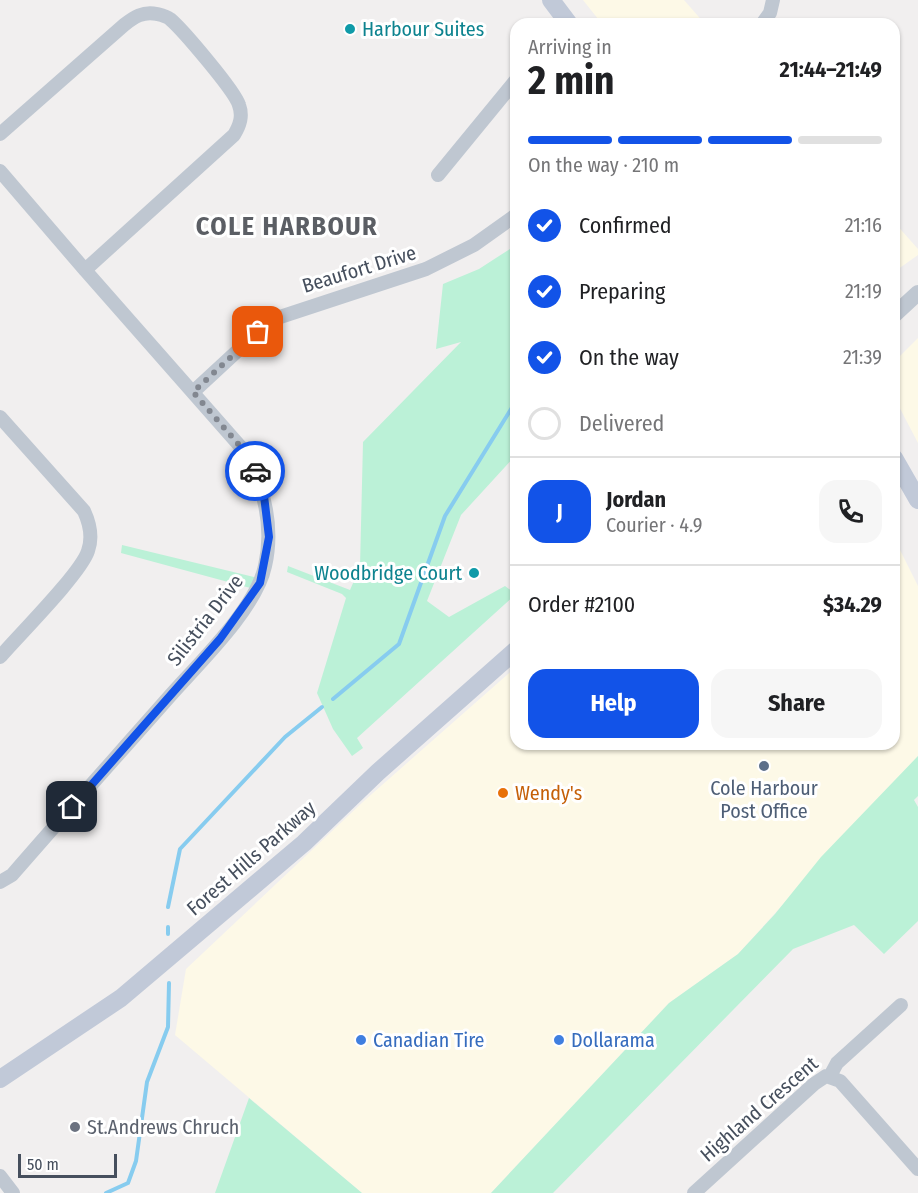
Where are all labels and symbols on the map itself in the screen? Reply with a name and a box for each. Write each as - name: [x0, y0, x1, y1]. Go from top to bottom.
- place label: Harbour Suites: [362, 17, 484, 41]
- marker: Harbour Suites: [343, 22, 357, 36]
- district label: COLE HARBOUR: [196, 211, 378, 242]
- street label: Beaufort Drive: [299, 240, 419, 298]
- pin: [232, 306, 283, 357]
- courier: [225, 441, 285, 501]
- place label: Woodbridge Court: [314, 561, 462, 585]
- marker: Woodbridge Court: [467, 566, 481, 580]
- street label: Silistria Drive: [162, 570, 248, 670]
- marker: Cole Harbour Post Office: [757, 759, 771, 773]
- place label: Cole Harbour Post Office: [710, 776, 818, 823]
- pin: [46, 781, 97, 832]
- place label: Wendy's: [515, 781, 582, 805]
- marker: Wendy's: [496, 786, 510, 800]
- street label: Forest Hills Parkway: [182, 796, 320, 920]
- place label: Canadian Tire: [373, 1028, 485, 1052]
- place label: Dollarama: [571, 1028, 655, 1052]
- marker: Canadian Tire: [354, 1033, 368, 1047]
- marker: Dollarama: [552, 1033, 566, 1047]
- street label: Highland Crescent: [695, 1051, 823, 1167]
- place label: St.Andrews Chruch: [87, 1115, 239, 1139]
- marker: St.Andrews Chruch: [68, 1120, 82, 1134]
- scale bar: [18, 1151, 117, 1178]

